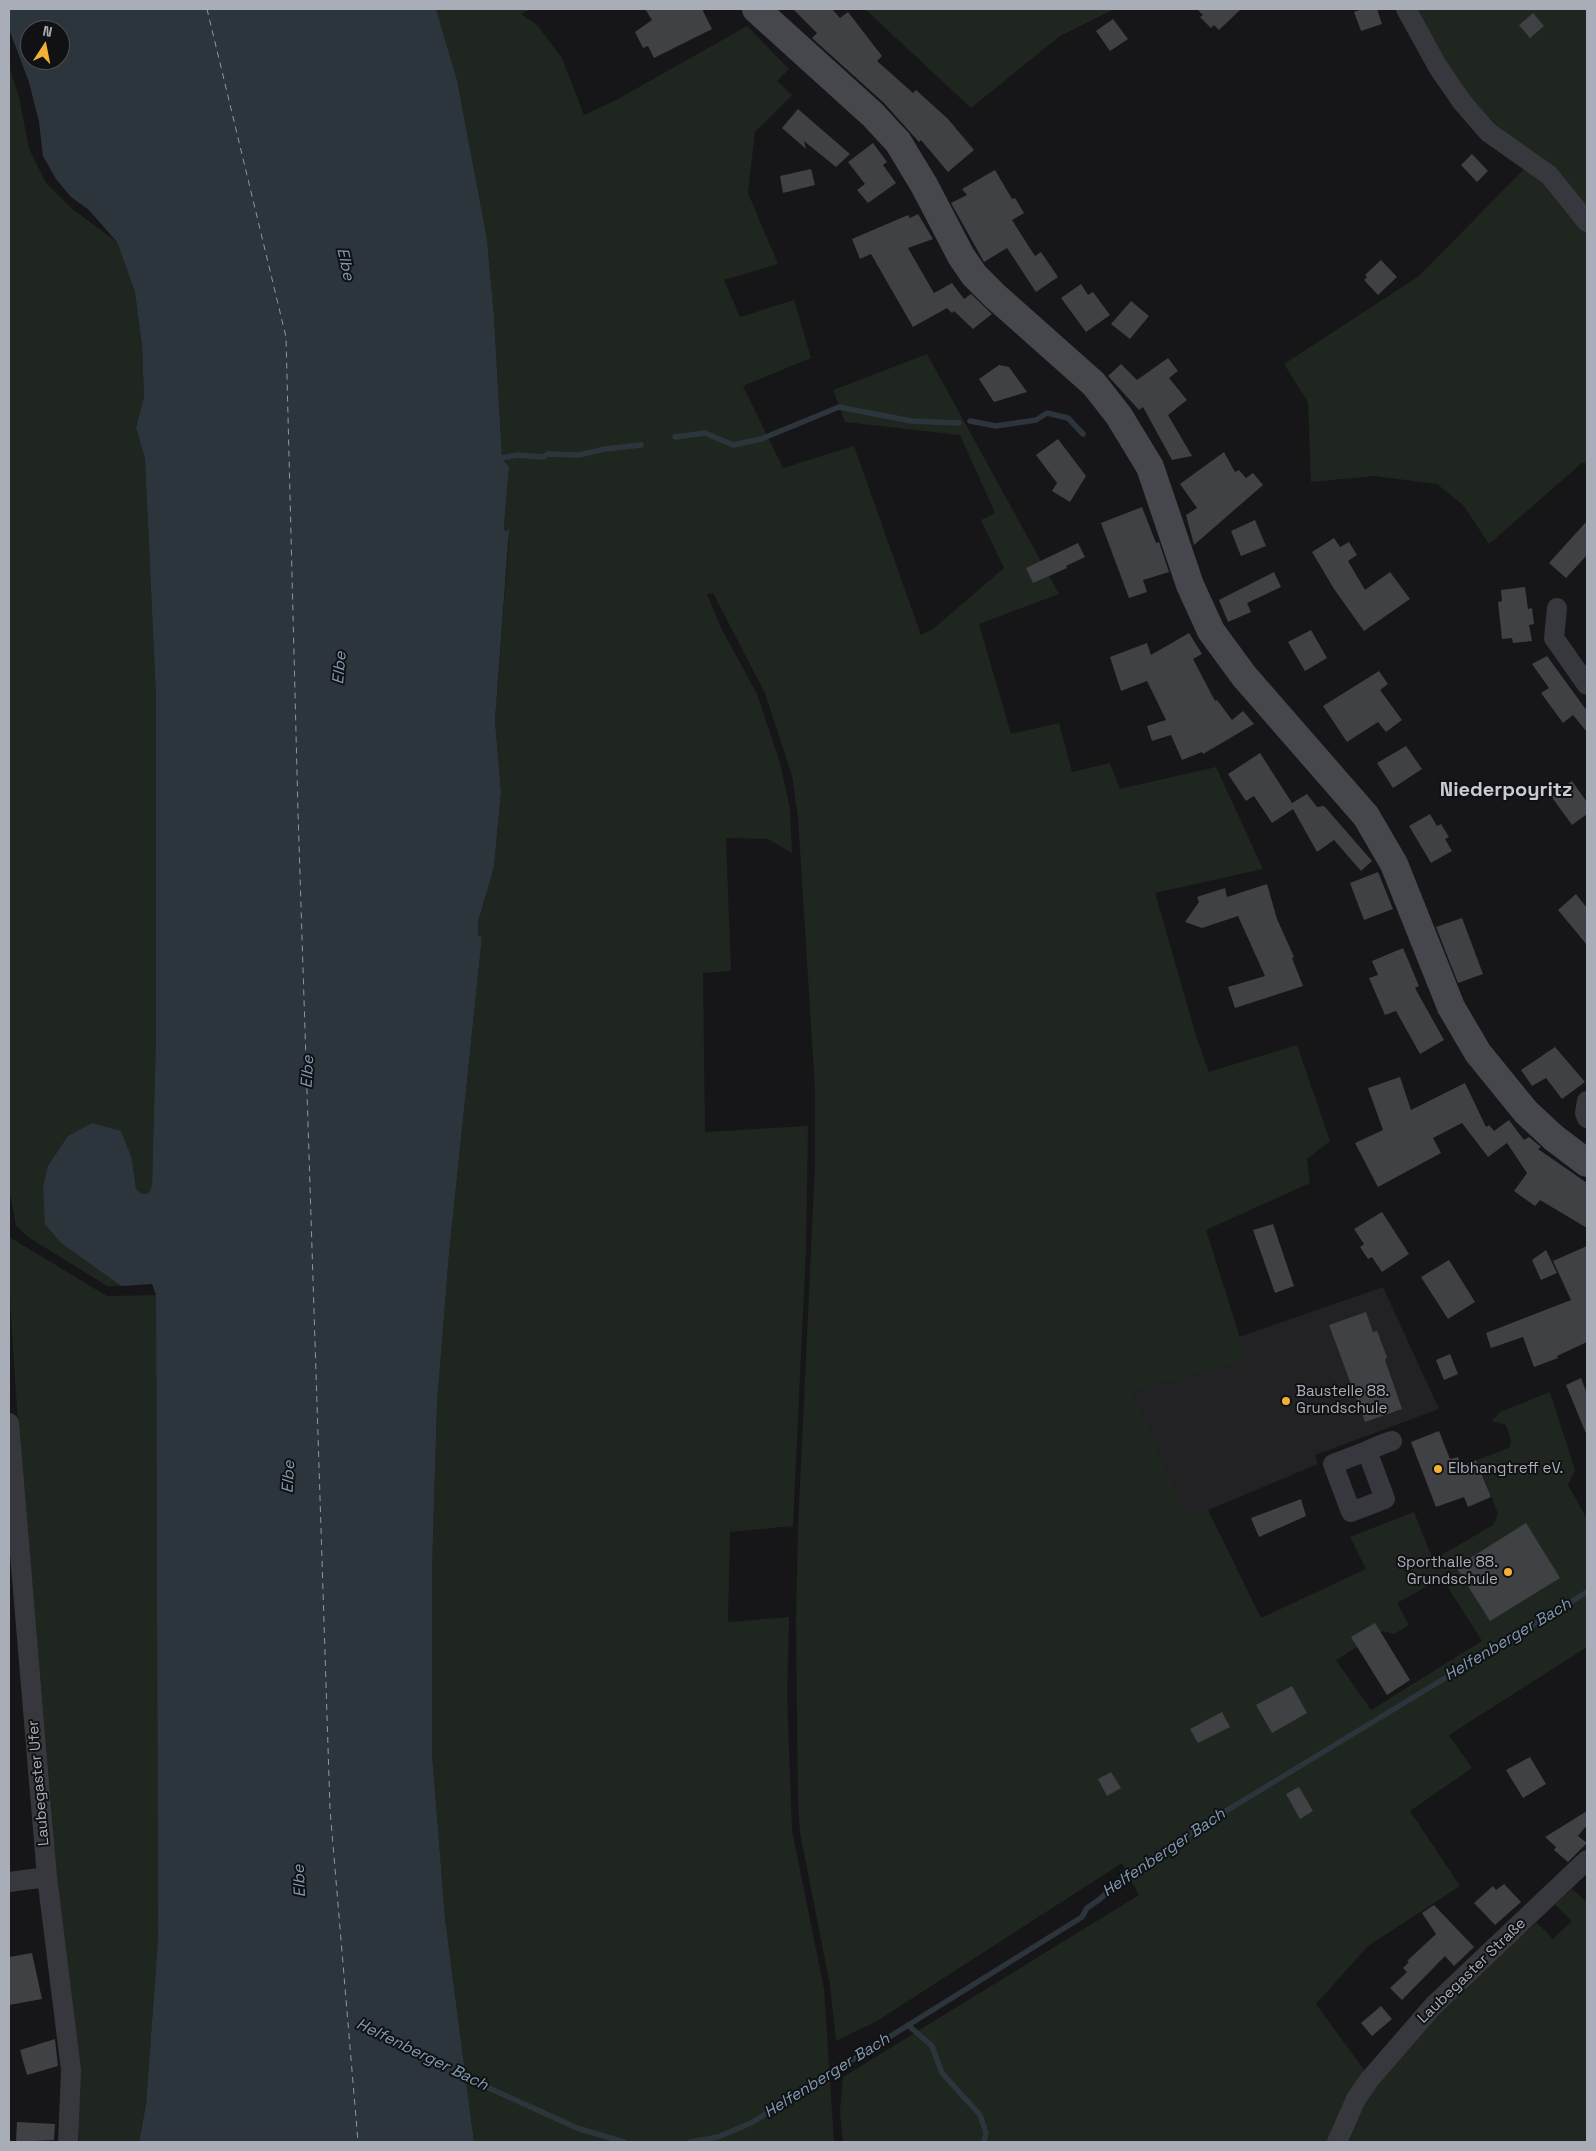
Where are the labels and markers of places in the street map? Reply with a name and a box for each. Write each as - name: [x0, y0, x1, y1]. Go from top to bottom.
- place label: Baustelle 88. Grundschule: [1296, 1383, 1389, 1418]
- marker: Baustelle 88. Grundschule: [1280, 1395, 1292, 1407]
- place label: Elbhangtreff eV.: [1448, 1460, 1563, 1478]
- marker: Elbhangtreff eV.: [1432, 1463, 1444, 1475]
- place label: Sporthalle 88. Grundschule: [1397, 1554, 1498, 1589]
- marker: Sporthalle 88. Grundschule: [1502, 1566, 1514, 1578]

